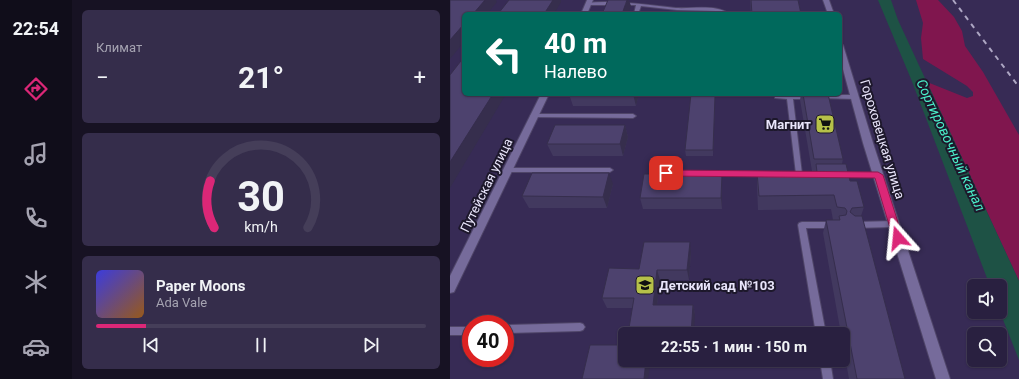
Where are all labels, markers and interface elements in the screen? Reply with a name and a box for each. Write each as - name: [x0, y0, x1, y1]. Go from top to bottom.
- text: 22:54: [13, 18, 59, 39]
- text: 40 m: [544, 27, 607, 60]
- icon: left: [478, 28, 530, 80]
- text: Климат: [96, 40, 142, 55]
- text: 21°: [238, 60, 284, 95]
- text: Налево: [544, 61, 607, 82]
- text: −: [96, 65, 109, 90]
- text: +: [414, 65, 426, 90]
- icon: directions: [22, 75, 50, 103]
- water label: Сортировочный канал: [913, 76, 989, 214]
- street label: Гороховецкая улица: [857, 78, 908, 201]
- supermarket icon: Магнит: [814, 113, 836, 135]
- place label: Магнит: [766, 117, 811, 132]
- street label: Путейская улица: [457, 136, 516, 235]
- icon: music: [22, 140, 50, 168]
- pin: [649, 156, 683, 190]
- icon: arrive: [655, 162, 677, 184]
- text: 30: [237, 171, 285, 220]
- icon: phone: [22, 204, 50, 232]
- position arrow: [877, 217, 919, 259]
- text: km/h: [244, 218, 278, 234]
- icon: climate: [22, 268, 50, 296]
- school or university icon: Детский сад №103: [634, 274, 656, 296]
- text: Paper Moons: [156, 277, 246, 295]
- place label: Детский сад №103: [659, 278, 775, 293]
- map controls: [967, 279, 1007, 367]
- button: sound: [967, 279, 1007, 319]
- text: Ada Vale: [156, 295, 207, 310]
- speed limit sign: 40: [462, 315, 514, 367]
- button: search: [967, 327, 1007, 367]
- icon: car: [22, 333, 50, 361]
- icon: previous: [140, 334, 162, 356]
- icon: pause: [250, 334, 272, 356]
- icon: next: [360, 334, 382, 356]
- text: 22:55 · 1 мин · 150 m: [661, 338, 807, 356]

